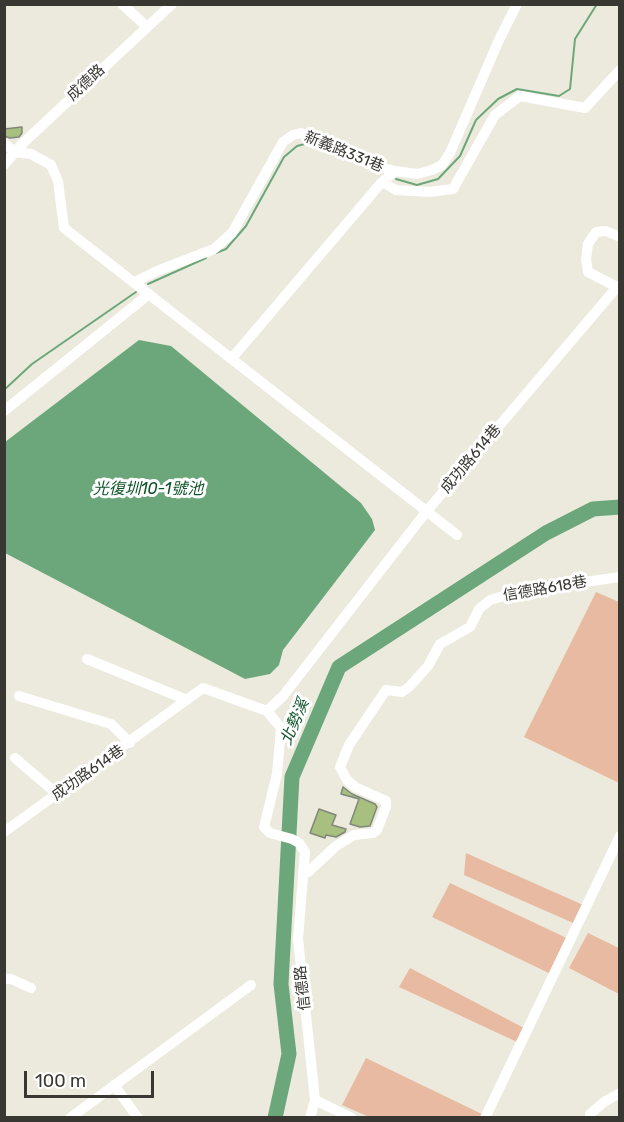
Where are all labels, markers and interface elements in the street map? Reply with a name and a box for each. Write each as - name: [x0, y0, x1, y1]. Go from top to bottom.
- street label: 成德路: [63, 61, 109, 105]
- street label: 新義路331巷: [302, 128, 386, 176]
- street label: 成功路614巷: [437, 421, 505, 497]
- water label: 光復圳10-1號池: [93, 479, 203, 499]
- street label: 信德路618巷: [502, 573, 588, 605]
- water label: 北勢溪: [277, 696, 313, 748]
- street label: 成功路614巷: [48, 741, 128, 805]
- street label: 信德路: [292, 965, 314, 1011]
- scale bar: [27, 1059, 158, 1097]
- text: 100 m: [35, 1070, 86, 1092]

